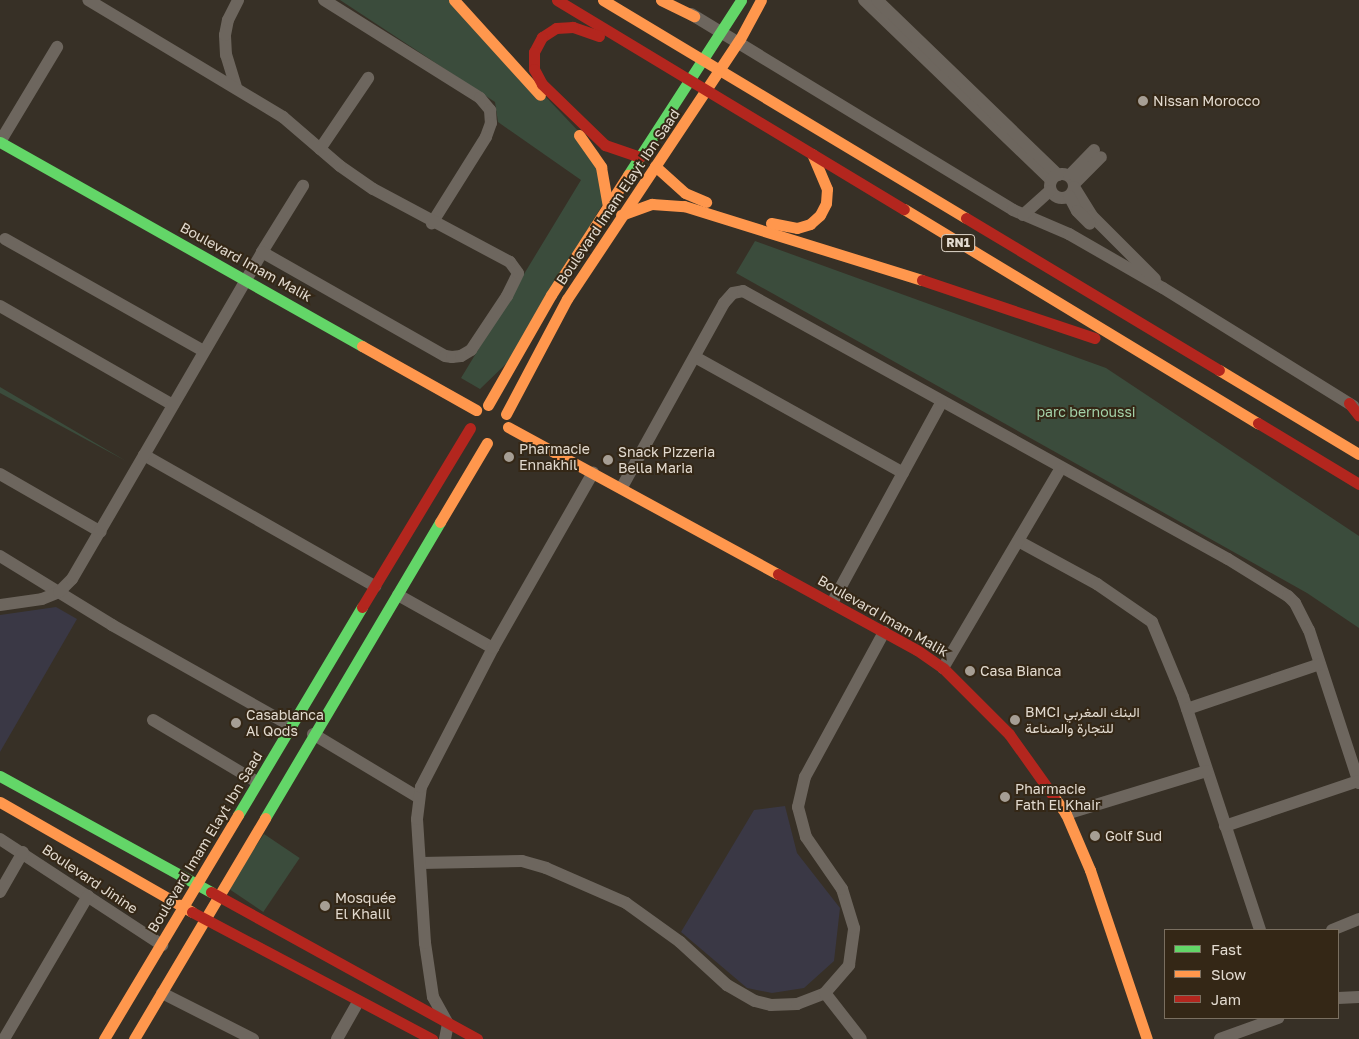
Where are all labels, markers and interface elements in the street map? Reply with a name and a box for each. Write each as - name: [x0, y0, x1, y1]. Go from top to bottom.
- place label: Nissan Morocco: [1153, 93, 1260, 109]
- marker: Nissan Morocco: [1137, 95, 1149, 107]
- street label: Boulevard Imam Elayt Ibn Saad: [553, 106, 683, 288]
- street label: Boulevard Imam Malik: [177, 219, 315, 305]
- road number: RN1: [940, 234, 976, 252]
- park label: parc bernoussi: [1036, 404, 1136, 420]
- place label: Pharmacie Ennakhil: [519, 441, 590, 474]
- place label: Snack Pizzeria Bella Maria: [618, 444, 715, 477]
- marker: Pharmacie Ennakhil: [503, 451, 515, 463]
- marker: Snack Pizzeria Bella Maria: [602, 454, 614, 466]
- street label: Boulevard Imam Malik: [815, 572, 951, 660]
- place label: Casa Bianca: [980, 663, 1061, 679]
- marker: Casa Bianca: [964, 665, 976, 677]
- place label: BMCI البنك المغربي للتجارة والصناعة: [1025, 704, 1140, 736]
- place label: Casablanca Al Qods: [246, 707, 324, 740]
- marker: BMCI البنك المغربي للتجارة والصناعة: [1009, 714, 1021, 726]
- marker: Casablanca Al Qods: [230, 717, 242, 729]
- street label: Boulevard Imam Elayt Ibn Saad: [144, 748, 266, 936]
- place label: Pharmacie Fath El Khair: [1015, 781, 1100, 814]
- marker: Pharmacie Fath El Khair: [999, 791, 1011, 803]
- place label: Golf Sud: [1105, 828, 1162, 844]
- marker: Golf Sud: [1089, 830, 1101, 842]
- street label: Boulevard Jinine: [39, 841, 141, 917]
- place label: Mosquée El Khalil: [335, 890, 396, 922]
- marker: Mosquée El Khalil: [319, 900, 331, 912]
- legend: [1164, 929, 1339, 1019]
- text: Fast: [1211, 940, 1242, 958]
- text: Slow: [1211, 965, 1246, 983]
- text: Jam: [1211, 990, 1241, 1008]

